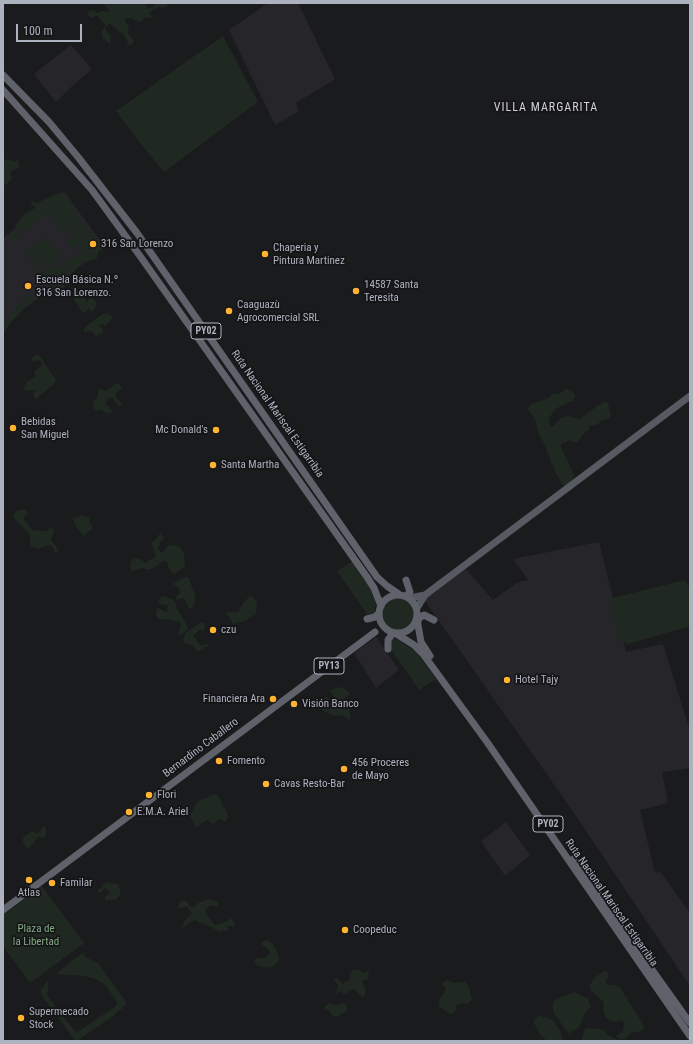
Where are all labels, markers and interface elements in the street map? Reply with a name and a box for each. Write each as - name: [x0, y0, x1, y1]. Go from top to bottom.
- scale bar: [18, 16, 84, 42]
- text: 100 m: [23, 24, 53, 38]
- district label: VILLA MARGARITA: [494, 101, 598, 115]
- place label: 316 San Lorenzo: [101, 237, 173, 251]
- marker: 316 San Lorenzo: [88, 239, 98, 249]
- place label: Chaperia y Pintura Martinez: [273, 241, 345, 267]
- marker: Chaperia y Pintura Martinez: [260, 249, 270, 259]
- place label: Escuela Básica N.º 316 San Lorenzo.: [36, 273, 118, 299]
- place label: 14587 Santa Teresita: [364, 278, 419, 304]
- marker: Escuela Básica N.º 316 San Lorenzo.: [23, 281, 33, 291]
- marker: 14587 Santa Teresita: [351, 286, 361, 296]
- place label: Caaguazù Agrocomercial SRL: [237, 298, 320, 324]
- marker: Caaguazù Agrocomercial SRL: [224, 306, 234, 316]
- road number: PY02: [191, 323, 221, 339]
- street label: Ruta Nacional Mariscal Estigarribia: [228, 348, 326, 480]
- place label: Bebidas San Miguel: [21, 415, 69, 441]
- marker: Bebidas San Miguel: [8, 423, 18, 433]
- place label: Mc Donald's: [155, 423, 208, 437]
- marker: Mc Donald's: [211, 425, 221, 435]
- place label: Santa Martha: [221, 458, 279, 472]
- marker: Santa Martha: [208, 460, 218, 470]
- place label: czu: [221, 623, 236, 637]
- marker: czu: [208, 625, 218, 635]
- road number: PY13: [314, 658, 344, 674]
- place label: Hotel Tajy: [515, 673, 558, 687]
- marker: Hotel Tajy: [502, 675, 512, 685]
- place label: Financiera Ara: [203, 692, 265, 706]
- marker: Financiera Ara: [268, 694, 278, 704]
- place label: Visión Banco: [302, 697, 359, 711]
- marker: Visión Banco: [289, 699, 299, 709]
- street label: Bernardino Caballero: [161, 715, 241, 781]
- place label: Fomento: [227, 754, 265, 768]
- marker: Fomento: [214, 756, 224, 766]
- place label: 456 Proceres de Mayo: [352, 756, 409, 782]
- marker: 456 Proceres de Mayo: [339, 764, 349, 774]
- place label: Cavas Resto-Bar: [274, 777, 345, 791]
- marker: Cavas Resto-Bar: [261, 779, 271, 789]
- place label: Flori: [157, 788, 176, 802]
- marker: Flori: [144, 790, 154, 800]
- place label: E.M.A. Ariel: [137, 805, 188, 819]
- marker: E.M.A. Ariel: [124, 807, 134, 817]
- road number: PY02: [533, 816, 563, 832]
- street label: Ruta Nacional Mariscal Estigarribia: [562, 837, 660, 969]
- marker: Atlas: [24, 875, 34, 885]
- place label: Familar: [60, 876, 92, 890]
- marker: Familar: [47, 878, 57, 888]
- place label: Atlas: [18, 886, 40, 900]
- park label: Plaza de la Libertad: [13, 922, 59, 948]
- place label: Coopeduc: [353, 923, 397, 937]
- marker: Coopeduc: [340, 925, 350, 935]
- place label: Supermecado Stock: [29, 1005, 89, 1031]
- marker: Supermecado Stock: [16, 1013, 26, 1023]

